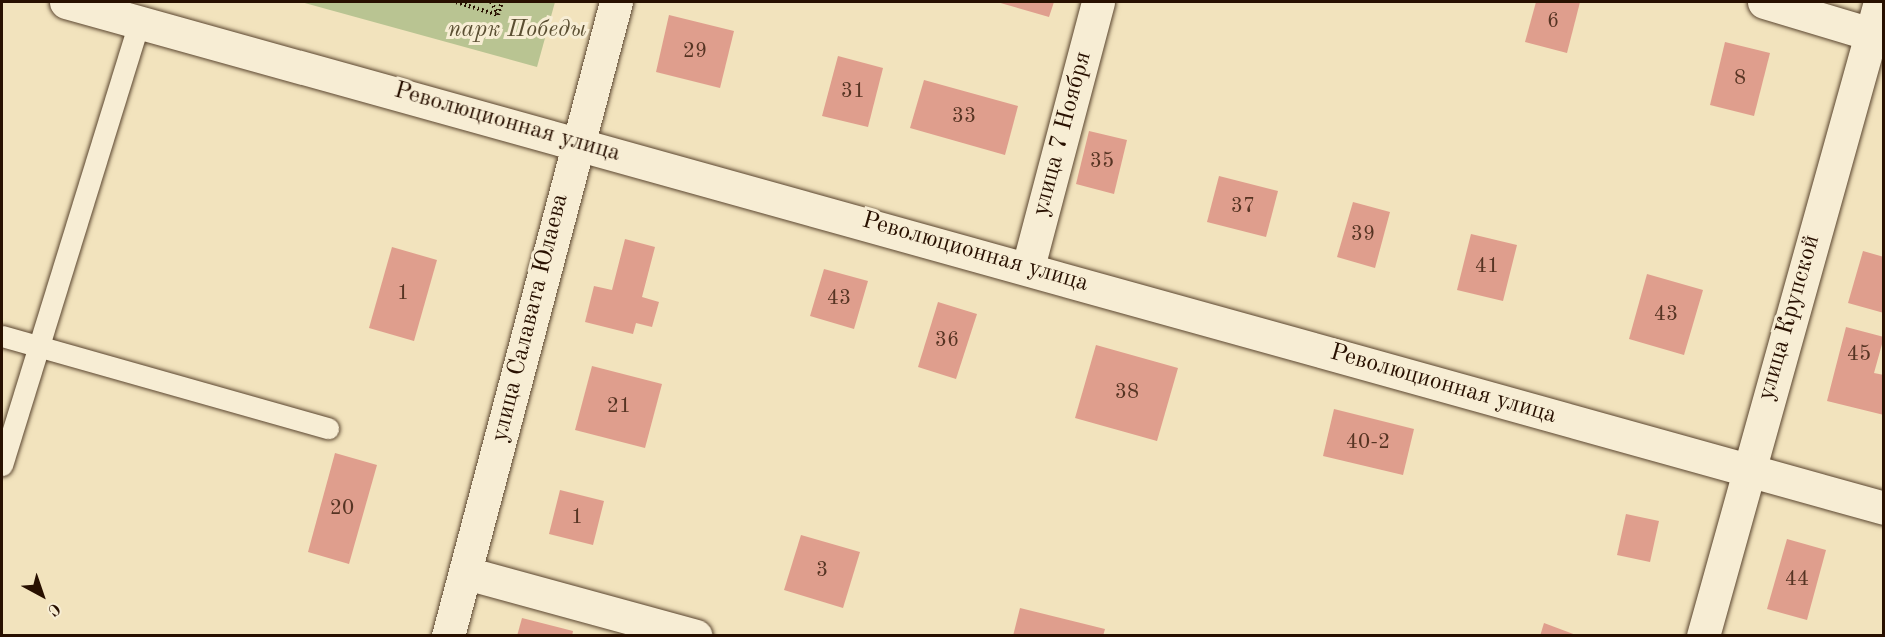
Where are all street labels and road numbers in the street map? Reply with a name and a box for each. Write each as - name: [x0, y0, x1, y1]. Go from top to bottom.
- street label: улица 7 Ноября: [1027, 49, 1099, 219]
- street label: Революционная улица: [390, 77, 624, 169]
- street label: улица Салавата Юлаева: [486, 191, 576, 445]
- street label: Революционная улица: [858, 207, 1092, 299]
- street label: улица Крупской: [1753, 232, 1827, 404]
- street label: Революционная улица: [1326, 339, 1560, 431]

